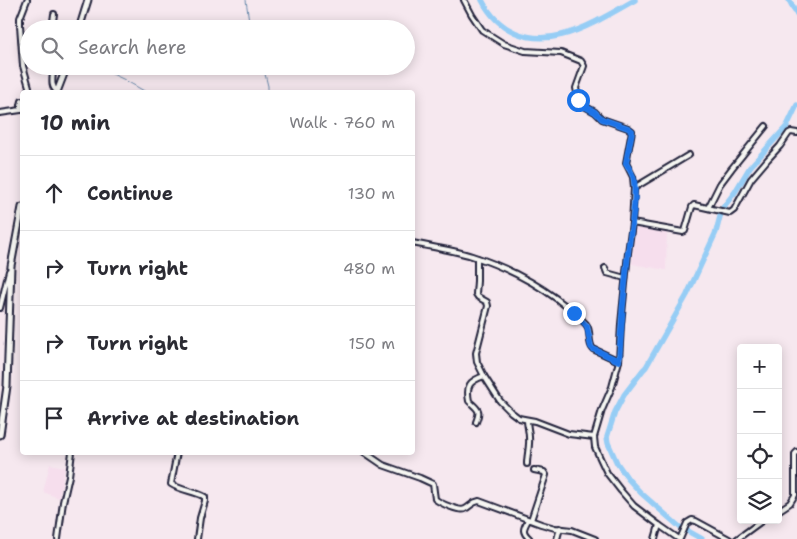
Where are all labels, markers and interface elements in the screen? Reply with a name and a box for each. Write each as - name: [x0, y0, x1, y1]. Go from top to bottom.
- search box: [20, 20, 415, 75]
- icon: search: [38, 34, 66, 62]
- text: Search here: [78, 35, 187, 60]
- route start: [567, 89, 590, 112]
- text: 10 min: [40, 109, 110, 137]
- text: Walk · 760 m: [289, 112, 395, 133]
- icon: ahead: [40, 179, 68, 207]
- text: Continue: [87, 181, 173, 206]
- text: 130 m: [348, 183, 395, 204]
- icon: right: [40, 254, 68, 282]
- text: Turn right: [87, 256, 188, 281]
- text: 480 m: [343, 258, 395, 279]
- route end: [563, 302, 586, 325]
- icon: right: [40, 329, 68, 357]
- text: Turn right: [87, 331, 188, 356]
- text: 150 m: [348, 333, 395, 354]
- map controls: [737, 344, 782, 524]
- button: +: [737, 344, 782, 389]
- button: −: [737, 389, 782, 434]
- icon: arrive: [40, 404, 68, 432]
- text: Arrive at destination: [87, 406, 299, 431]
- button: locate: [737, 434, 782, 479]
- button: layers: [737, 479, 782, 524]

